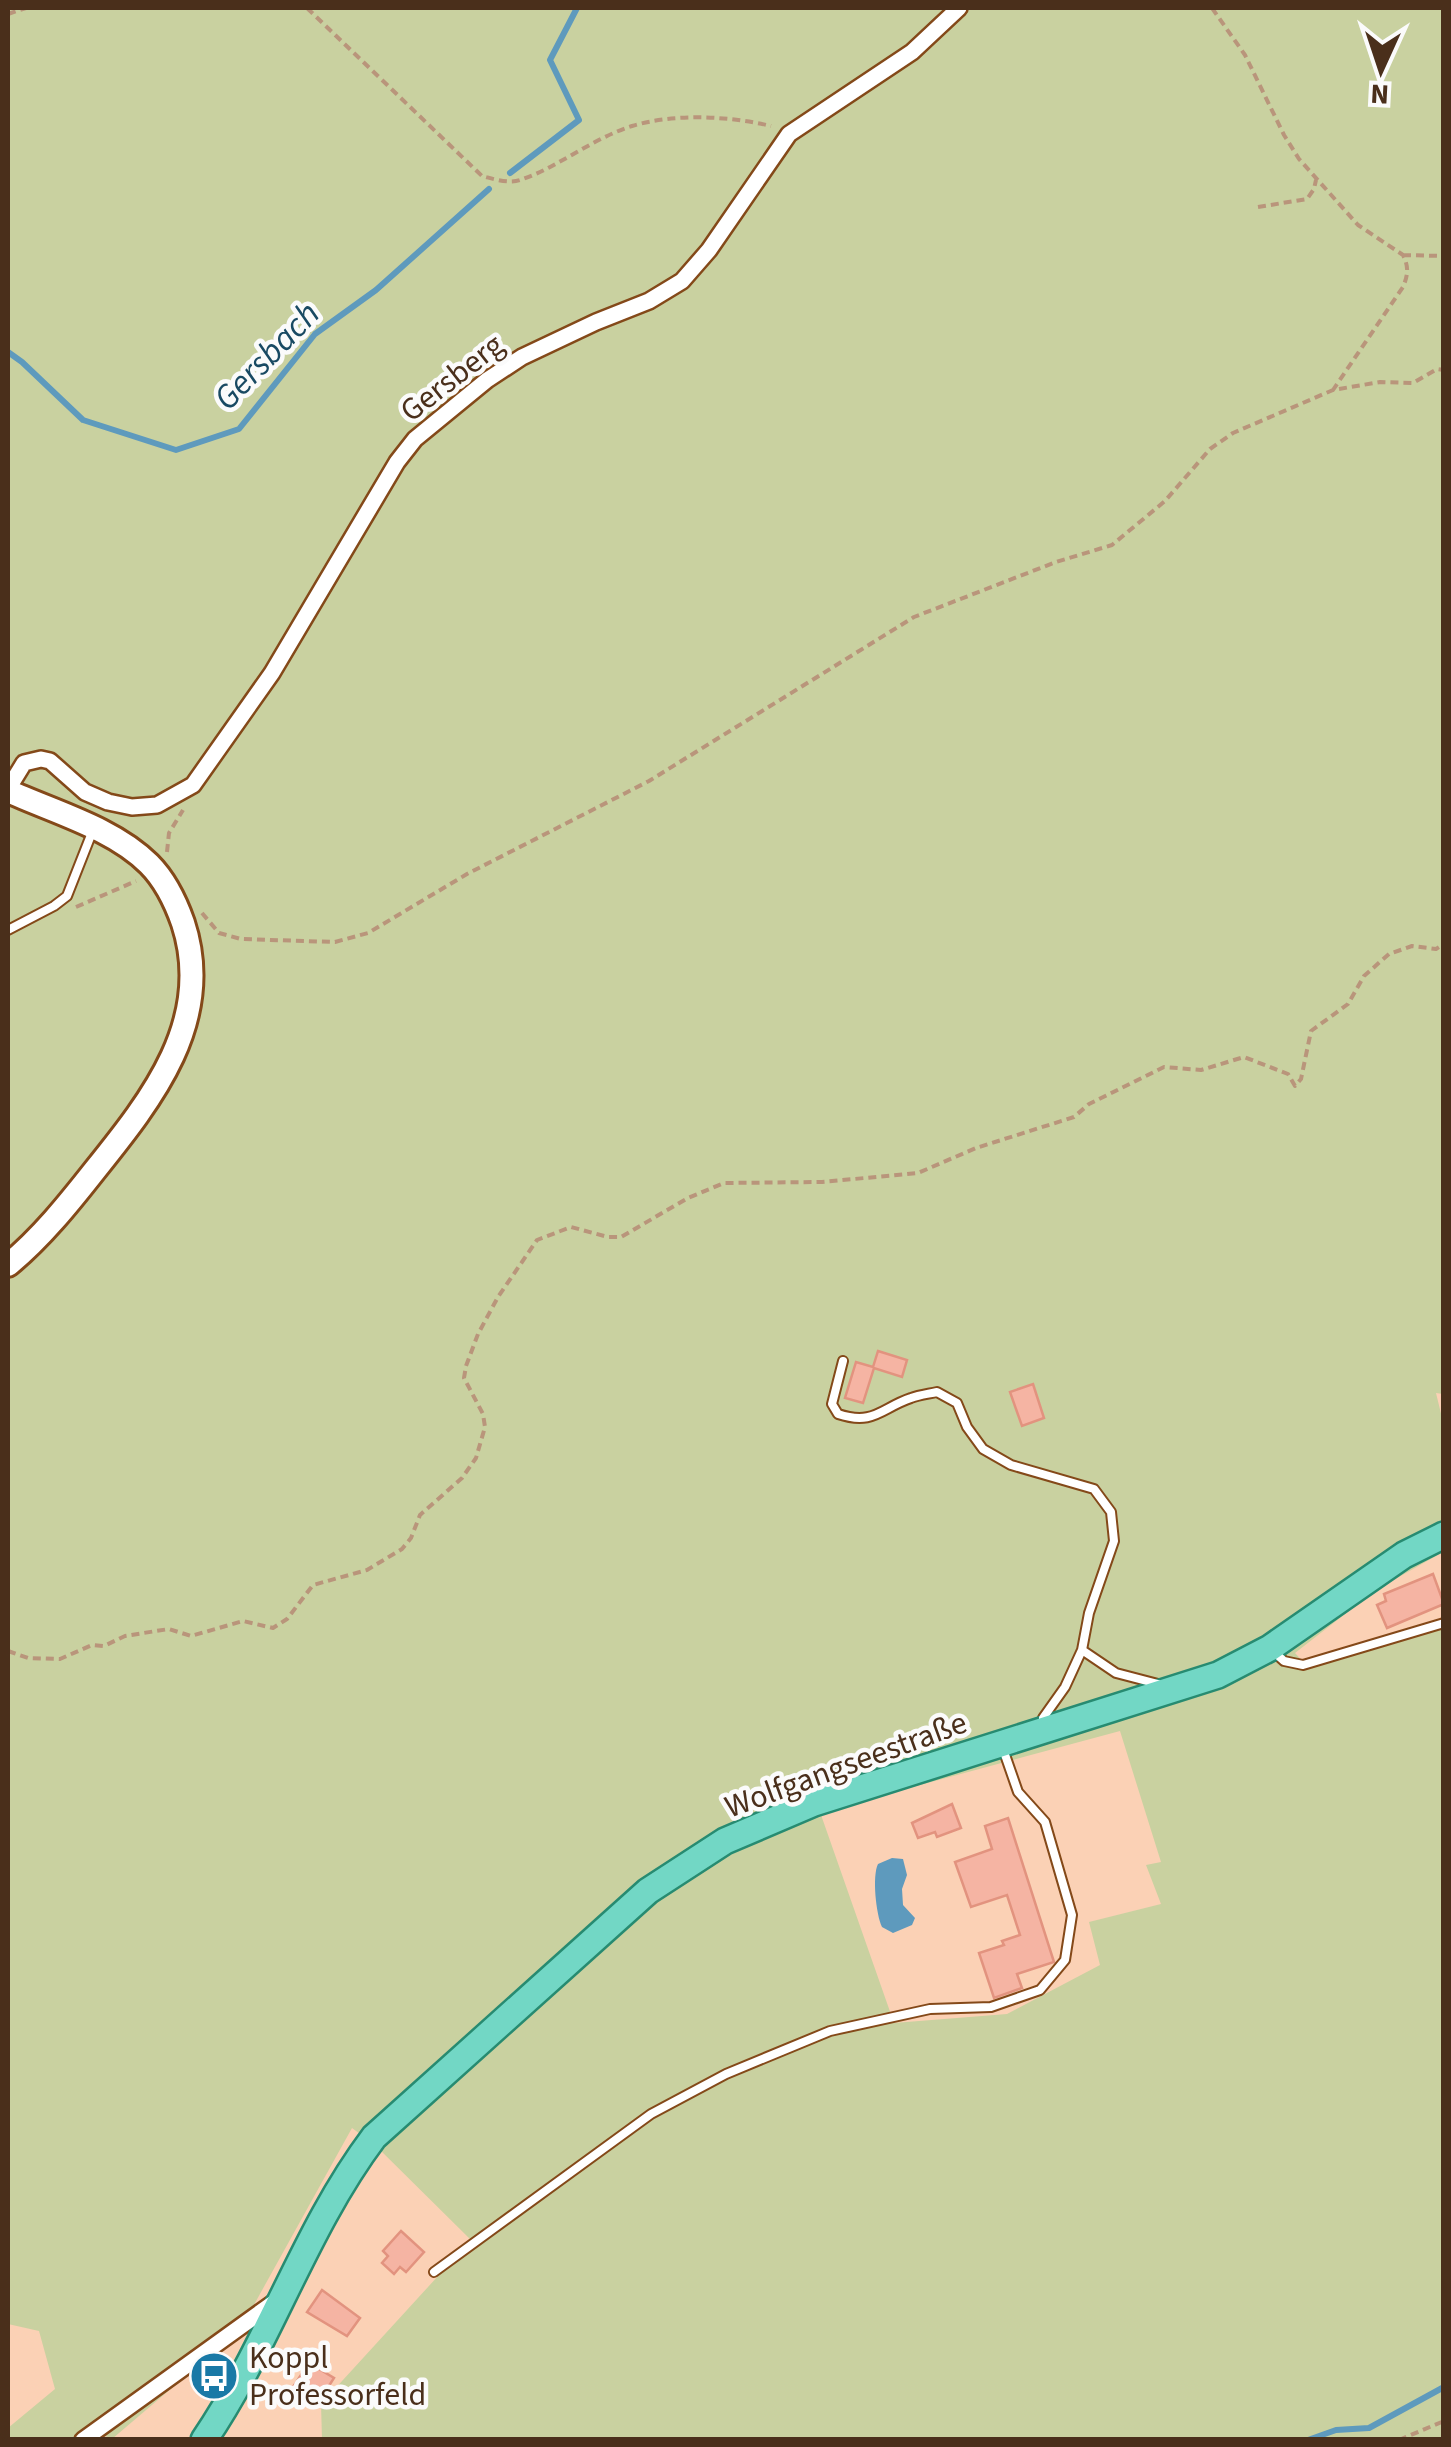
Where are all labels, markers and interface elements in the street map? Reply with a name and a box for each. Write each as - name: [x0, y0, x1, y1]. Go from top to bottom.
- north arrow: [1331, 20, 1431, 120]
- text: N: [1369, 74, 1390, 114]
- water label: Gersbach: [202, 290, 332, 422]
- street label: Gersberg: [390, 323, 514, 433]
- street label: Wolfgangseestraße: [719, 1700, 973, 1830]
- place label: Koppl Professorfeld: [249, 2335, 426, 2418]
- bus stop icon: Koppl Professorfeld: [188, 2350, 240, 2402]

